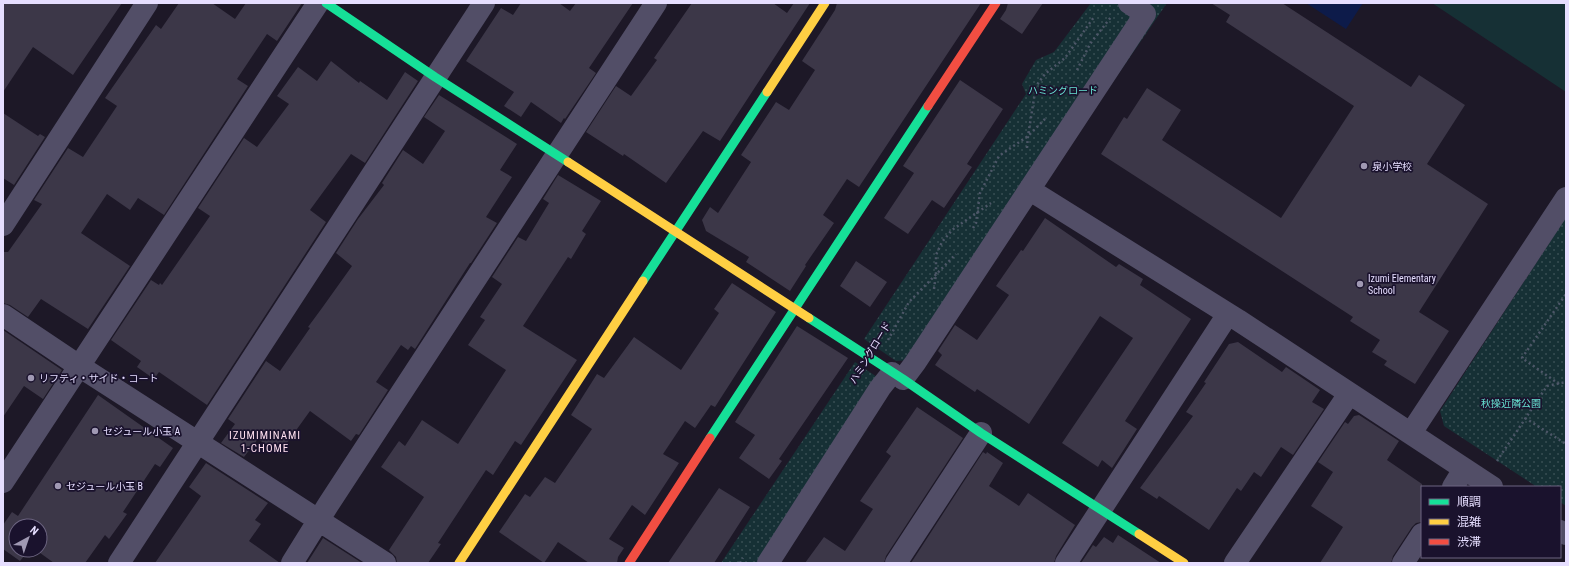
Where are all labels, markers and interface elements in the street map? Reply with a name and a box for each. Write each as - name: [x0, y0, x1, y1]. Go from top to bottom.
- park label: ハミングロード: [1028, 85, 1098, 96]
- marker: 泉小学校: [1359, 161, 1369, 171]
- place label: 泉小学校: [1372, 161, 1412, 172]
- place label: Izumi Elementary School: [1368, 273, 1436, 296]
- marker: Izumi Elementary School: [1355, 279, 1365, 289]
- street label: ハミングロード: [847, 320, 893, 386]
- marker: リフティ・サイド・コート: [26, 373, 36, 383]
- place label: リフティ・サイド・コート: [39, 373, 158, 384]
- park label: 秋操近隣公園: [1481, 398, 1541, 409]
- marker: セジュール小玉 A: [90, 426, 100, 436]
- place label: セジュール小玉 A: [103, 426, 181, 437]
- district label: IZUMIMINAMI 1-CHOME: [229, 429, 301, 455]
- marker: セジュール小玉 B: [53, 481, 63, 491]
- place label: セジュール小玉 B: [66, 481, 143, 492]
- legend: [1421, 486, 1561, 558]
- text: 順調: [1457, 495, 1481, 509]
- text: 混雑: [1457, 515, 1481, 529]
- north arrow: [8, 518, 48, 558]
- text: N: [27, 524, 41, 538]
- text: 渋滞: [1457, 535, 1481, 549]

